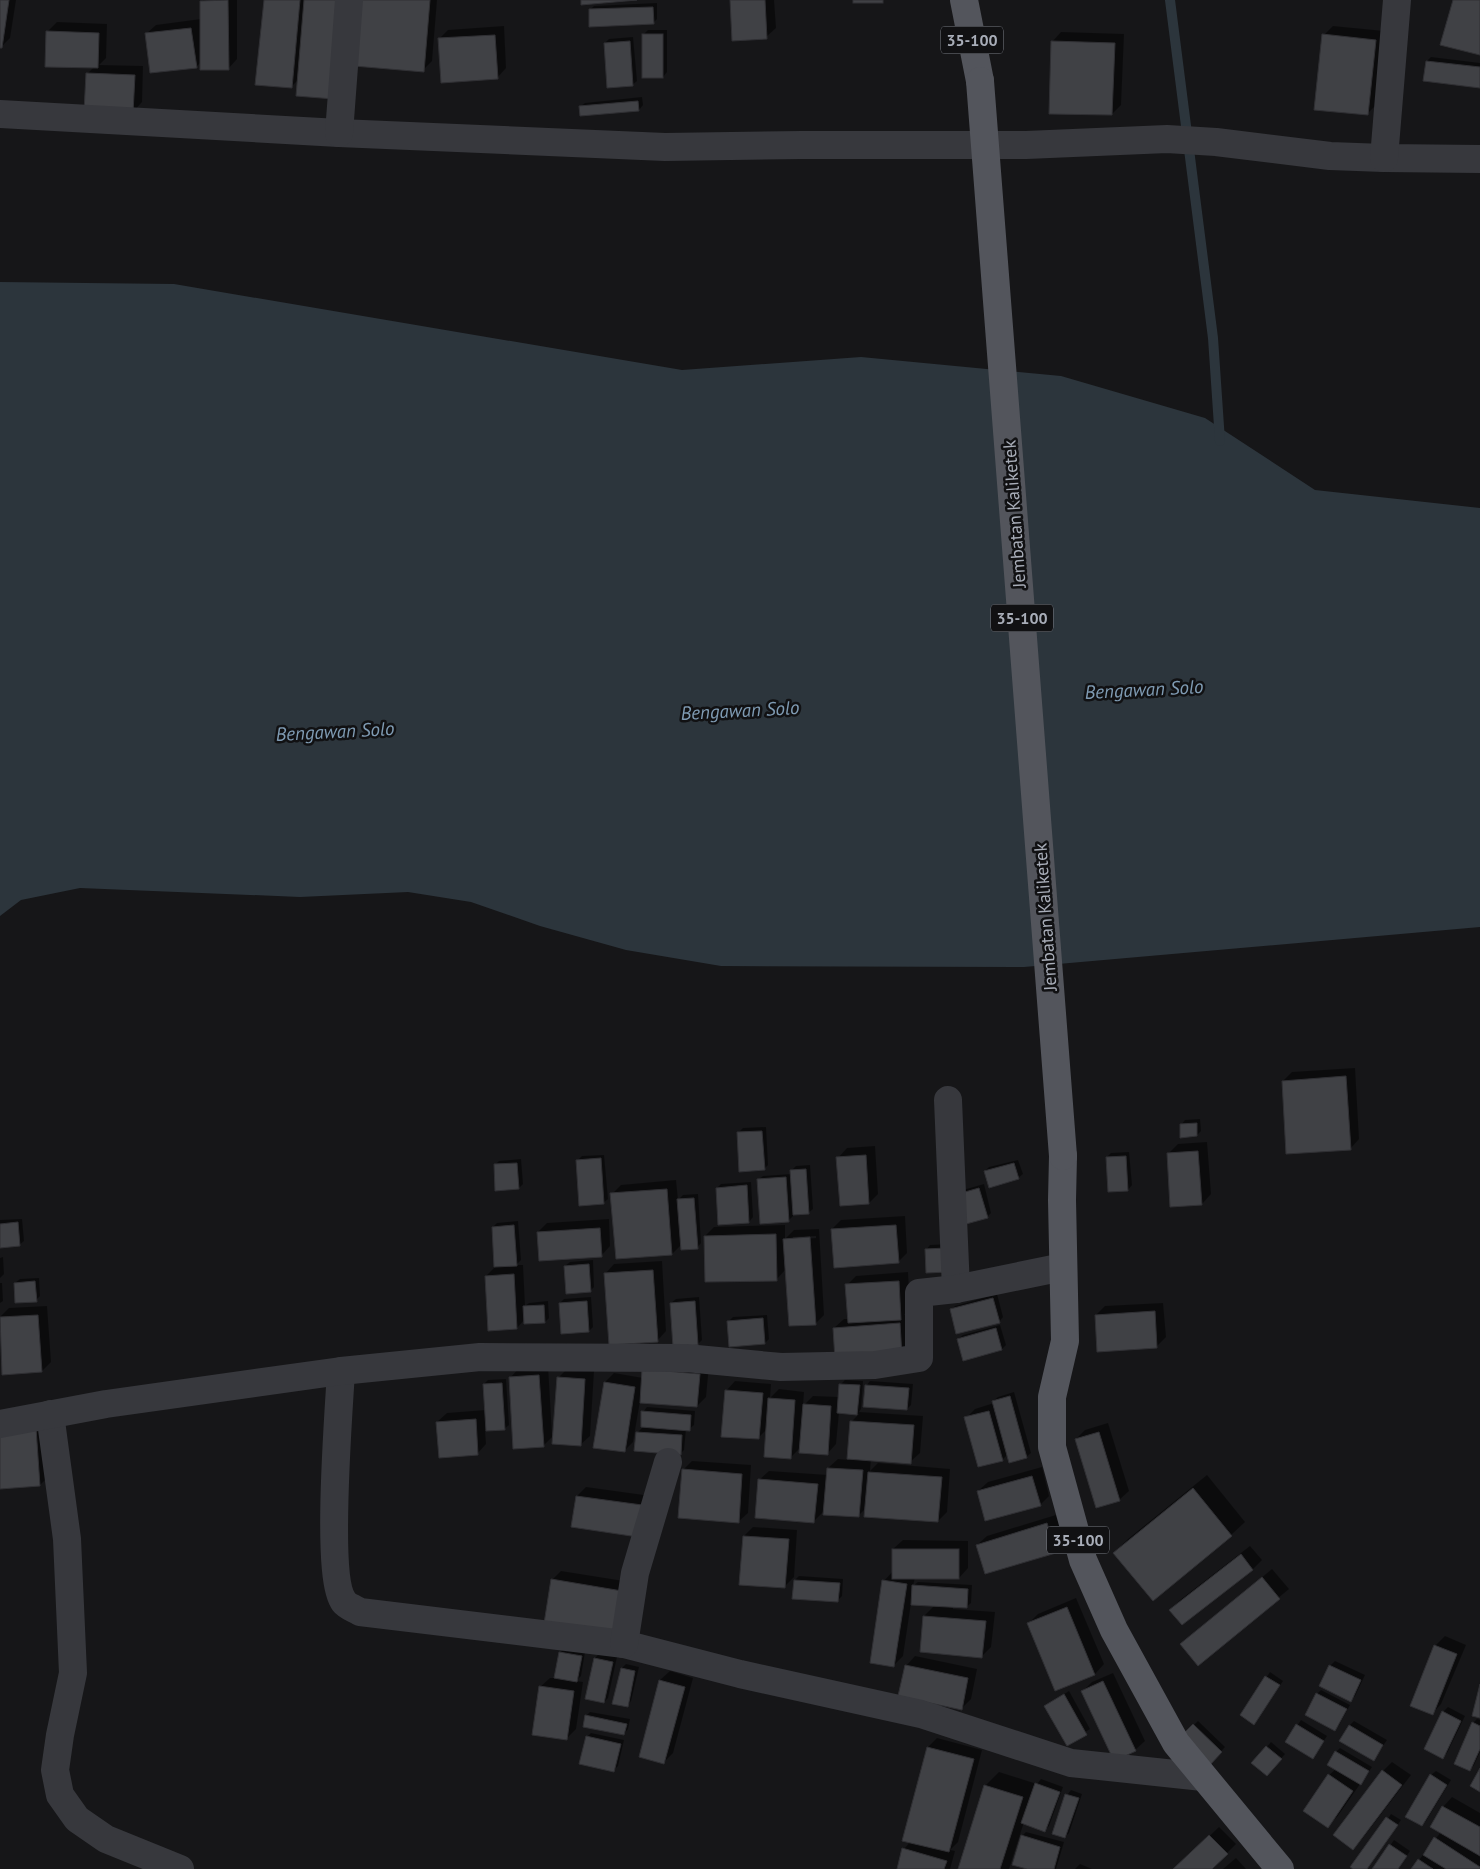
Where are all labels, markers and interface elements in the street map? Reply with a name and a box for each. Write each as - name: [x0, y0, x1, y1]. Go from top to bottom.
- road number: 35-100: [941, 26, 1003, 54]
- street label: Jembatan Kaliketek: [997, 439, 1031, 590]
- road number: 35-100: [991, 604, 1053, 632]
- water label: Bengawan Solo: [1084, 674, 1204, 704]
- water label: Bengawan Solo: [680, 695, 800, 725]
- water label: Bengawan Solo: [275, 716, 395, 746]
- street label: Jembatan Kaliketek: [1028, 842, 1062, 993]
- road number: 35-100: [1047, 1526, 1109, 1554]

